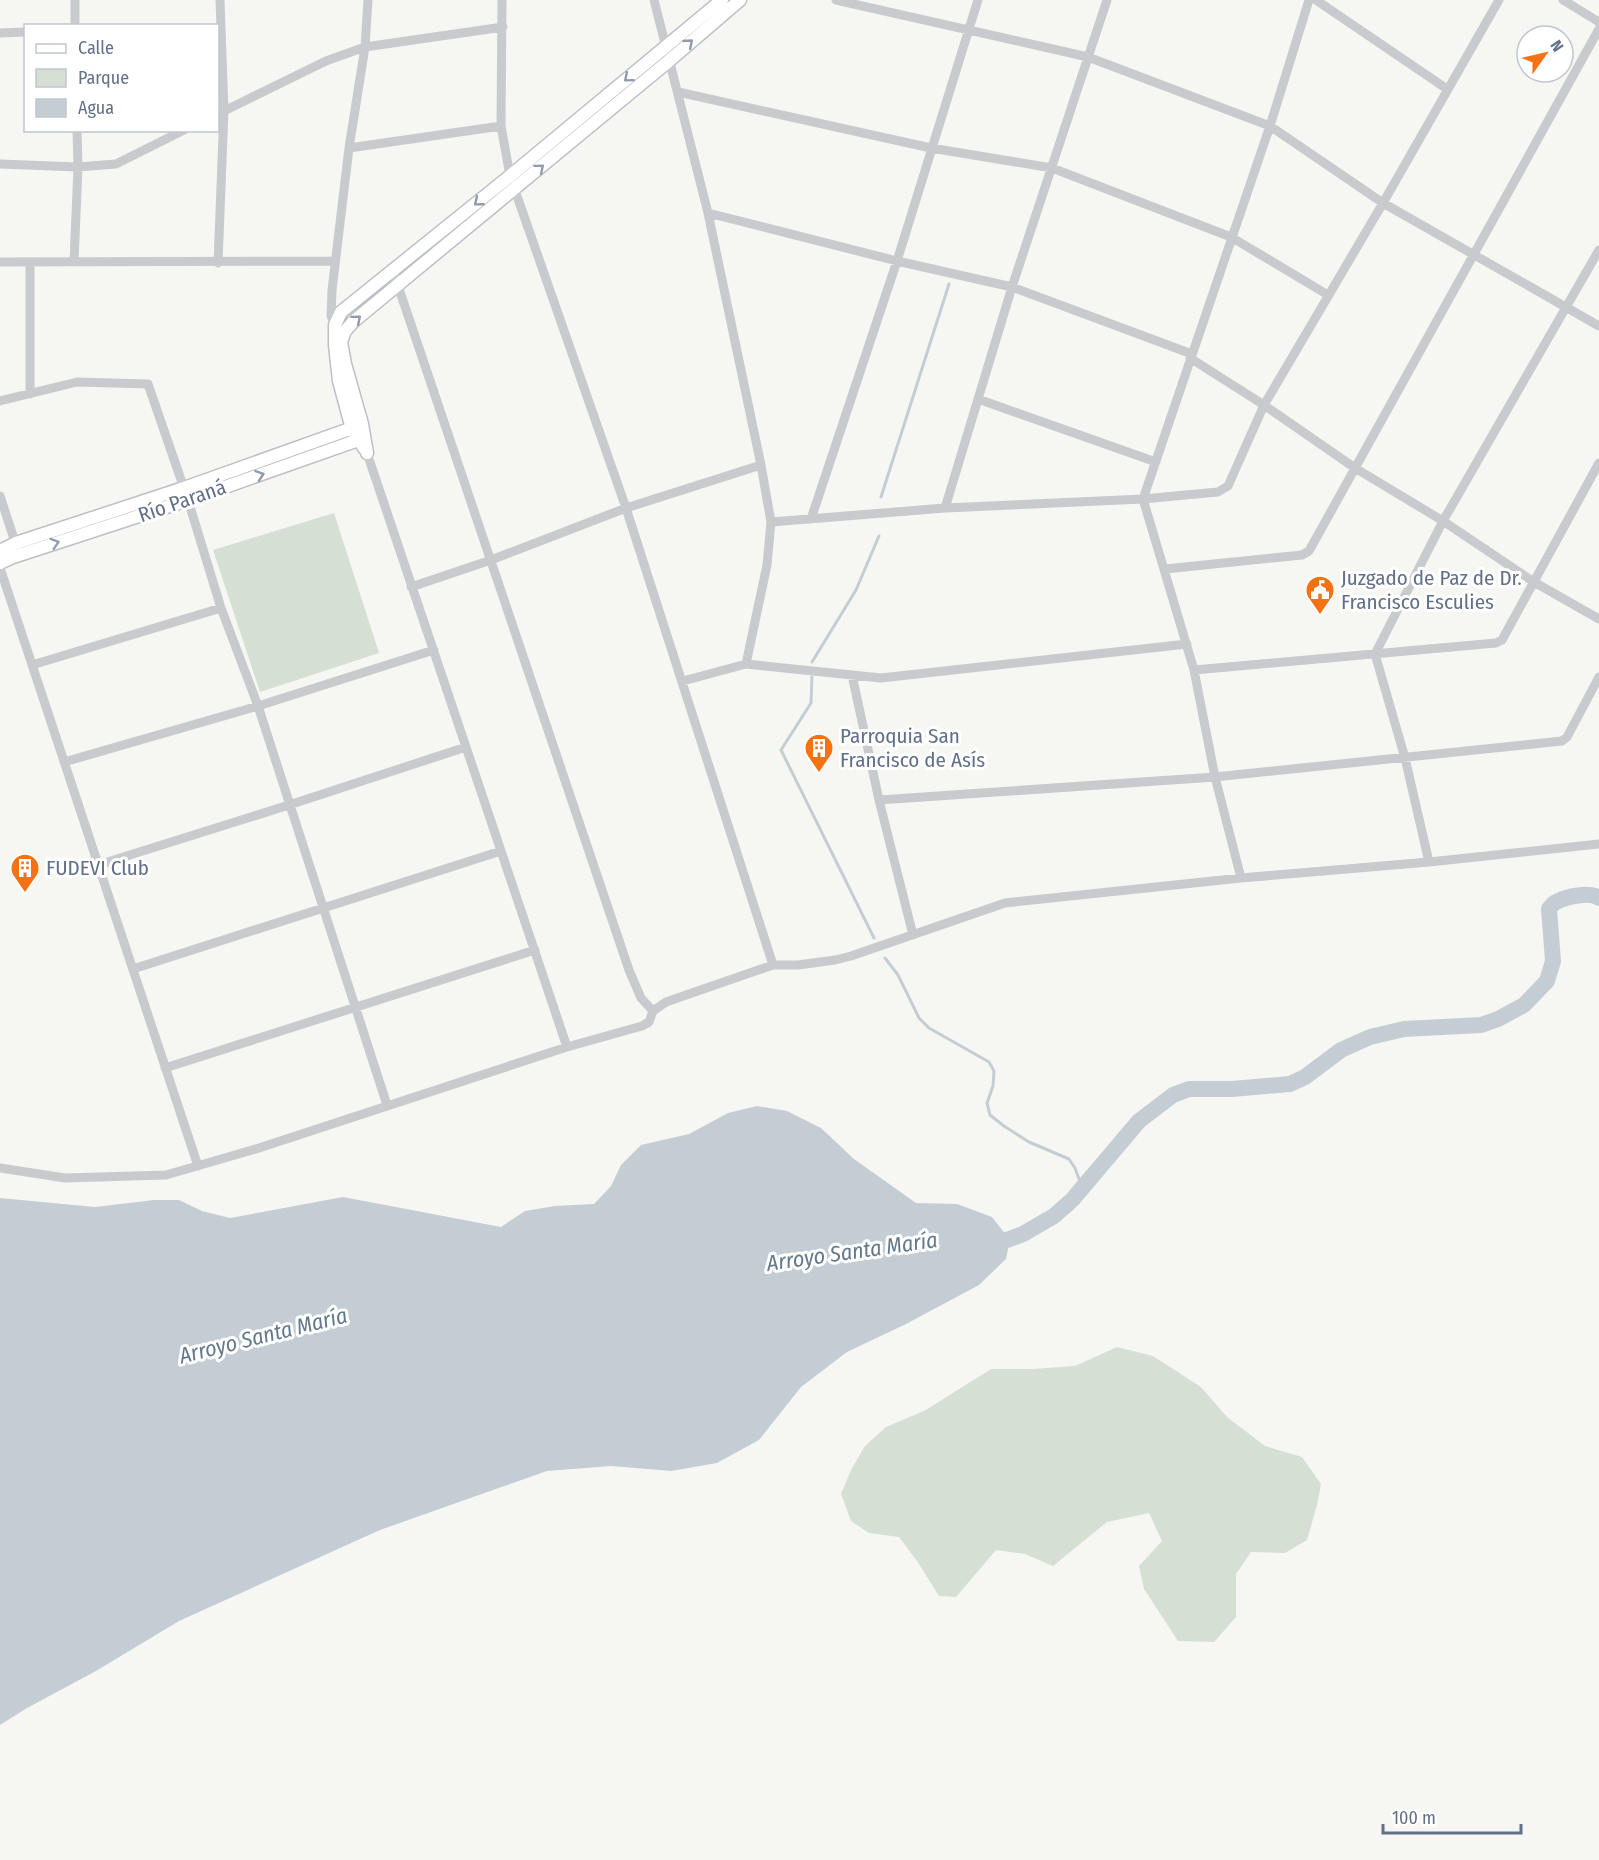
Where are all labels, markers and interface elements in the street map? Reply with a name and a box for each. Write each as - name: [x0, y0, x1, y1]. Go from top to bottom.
- legend: [24, 24, 219, 132]
- north arrow: [1515, 24, 1575, 84]
- text: Calle: [78, 37, 114, 59]
- text: N: [1546, 37, 1568, 55]
- one-way arrow: [683, 39, 693, 50]
- text: Parque: [78, 67, 129, 89]
- one-way arrow: [624, 71, 635, 82]
- text: Agua: [78, 97, 114, 119]
- one-way arrow: [533, 164, 544, 175]
- one-way arrow: [474, 195, 485, 206]
- one-way arrow: [350, 315, 361, 326]
- one-way arrow: [254, 469, 265, 482]
- street label: Río Paraná: [135, 474, 229, 528]
- one-way arrow: [49, 538, 60, 550]
- place label: Juzgado de Paz de Dr. Francisco Esculies: [1341, 565, 1522, 615]
- public building icon: Juzgado de Paz de Dr. Francisco Esculies: [1304, 574, 1336, 616]
- place label: Parroquia San Francisco de Asís: [840, 723, 985, 773]
- building icon: Parroquia San Francisco de Asís: [803, 732, 835, 774]
- building icon: FUDEVI Club: [9, 852, 41, 894]
- place label: FUDEVI Club: [46, 855, 149, 881]
- water label: Arroyo Santa María: [764, 1226, 939, 1277]
- water label: Arroyo Santa María: [175, 1302, 350, 1370]
- scale bar: [1383, 1797, 1521, 1835]
- text: 100 m: [1392, 1807, 1436, 1829]

